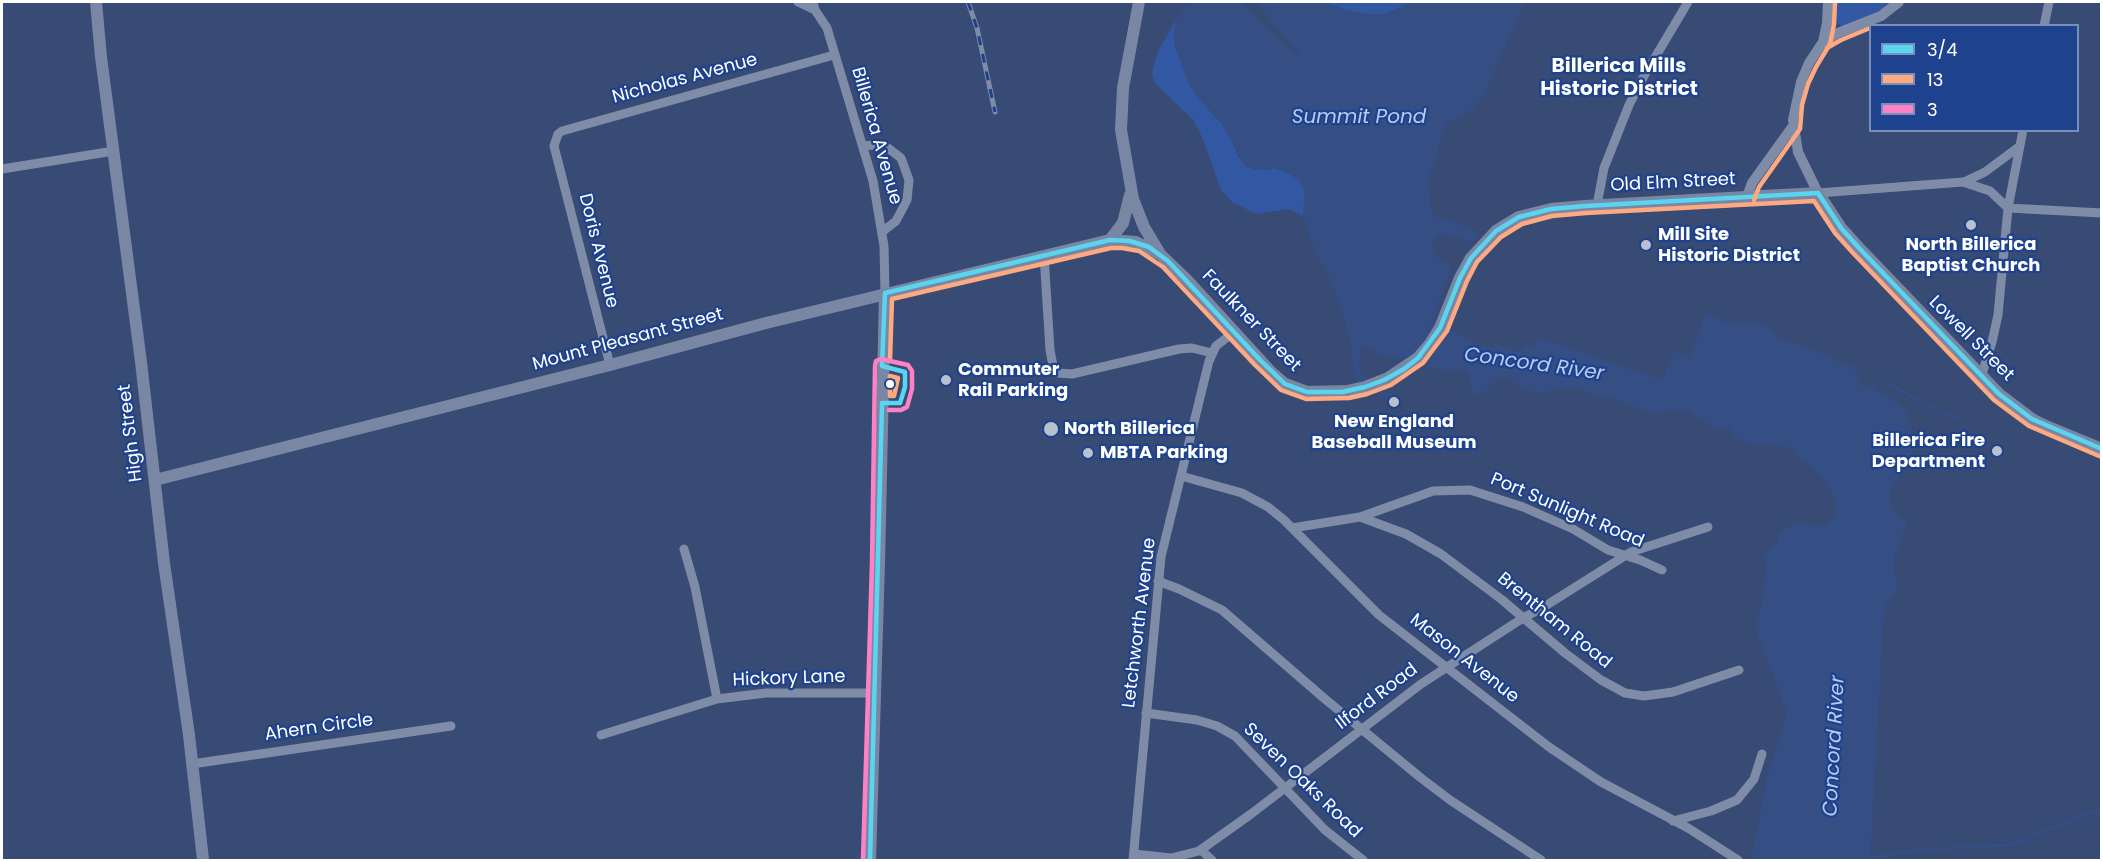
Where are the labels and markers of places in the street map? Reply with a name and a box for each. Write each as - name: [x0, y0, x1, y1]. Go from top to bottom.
- marker: North Billerica Baptist Church: [1964, 218, 1978, 232]
- place label: Mill Site Historic District: [1658, 224, 1800, 266]
- place label: North Billerica Baptist Church: [1902, 234, 2040, 276]
- marker: Mill Site Historic District: [1639, 238, 1653, 252]
- place label: Commuter Rail Parking: [958, 359, 1068, 401]
- marker: Commuter Rail Parking: [939, 373, 953, 387]
- unlabelled marker: [884, 378, 896, 390]
- marker: New England Baseball Museum: [1387, 395, 1401, 409]
- place label: New England Baseball Museum: [1311, 411, 1477, 454]
- place label: North Billerica: [1064, 418, 1195, 440]
- marker: North Billerica: [1042, 420, 1060, 438]
- place label: Billerica Fire Department: [1872, 430, 1985, 472]
- place label: MBTA Parking: [1100, 442, 1228, 464]
- marker: Billerica Fire Department: [1990, 444, 2004, 458]
- marker: MBTA Parking: [1081, 446, 1095, 460]

